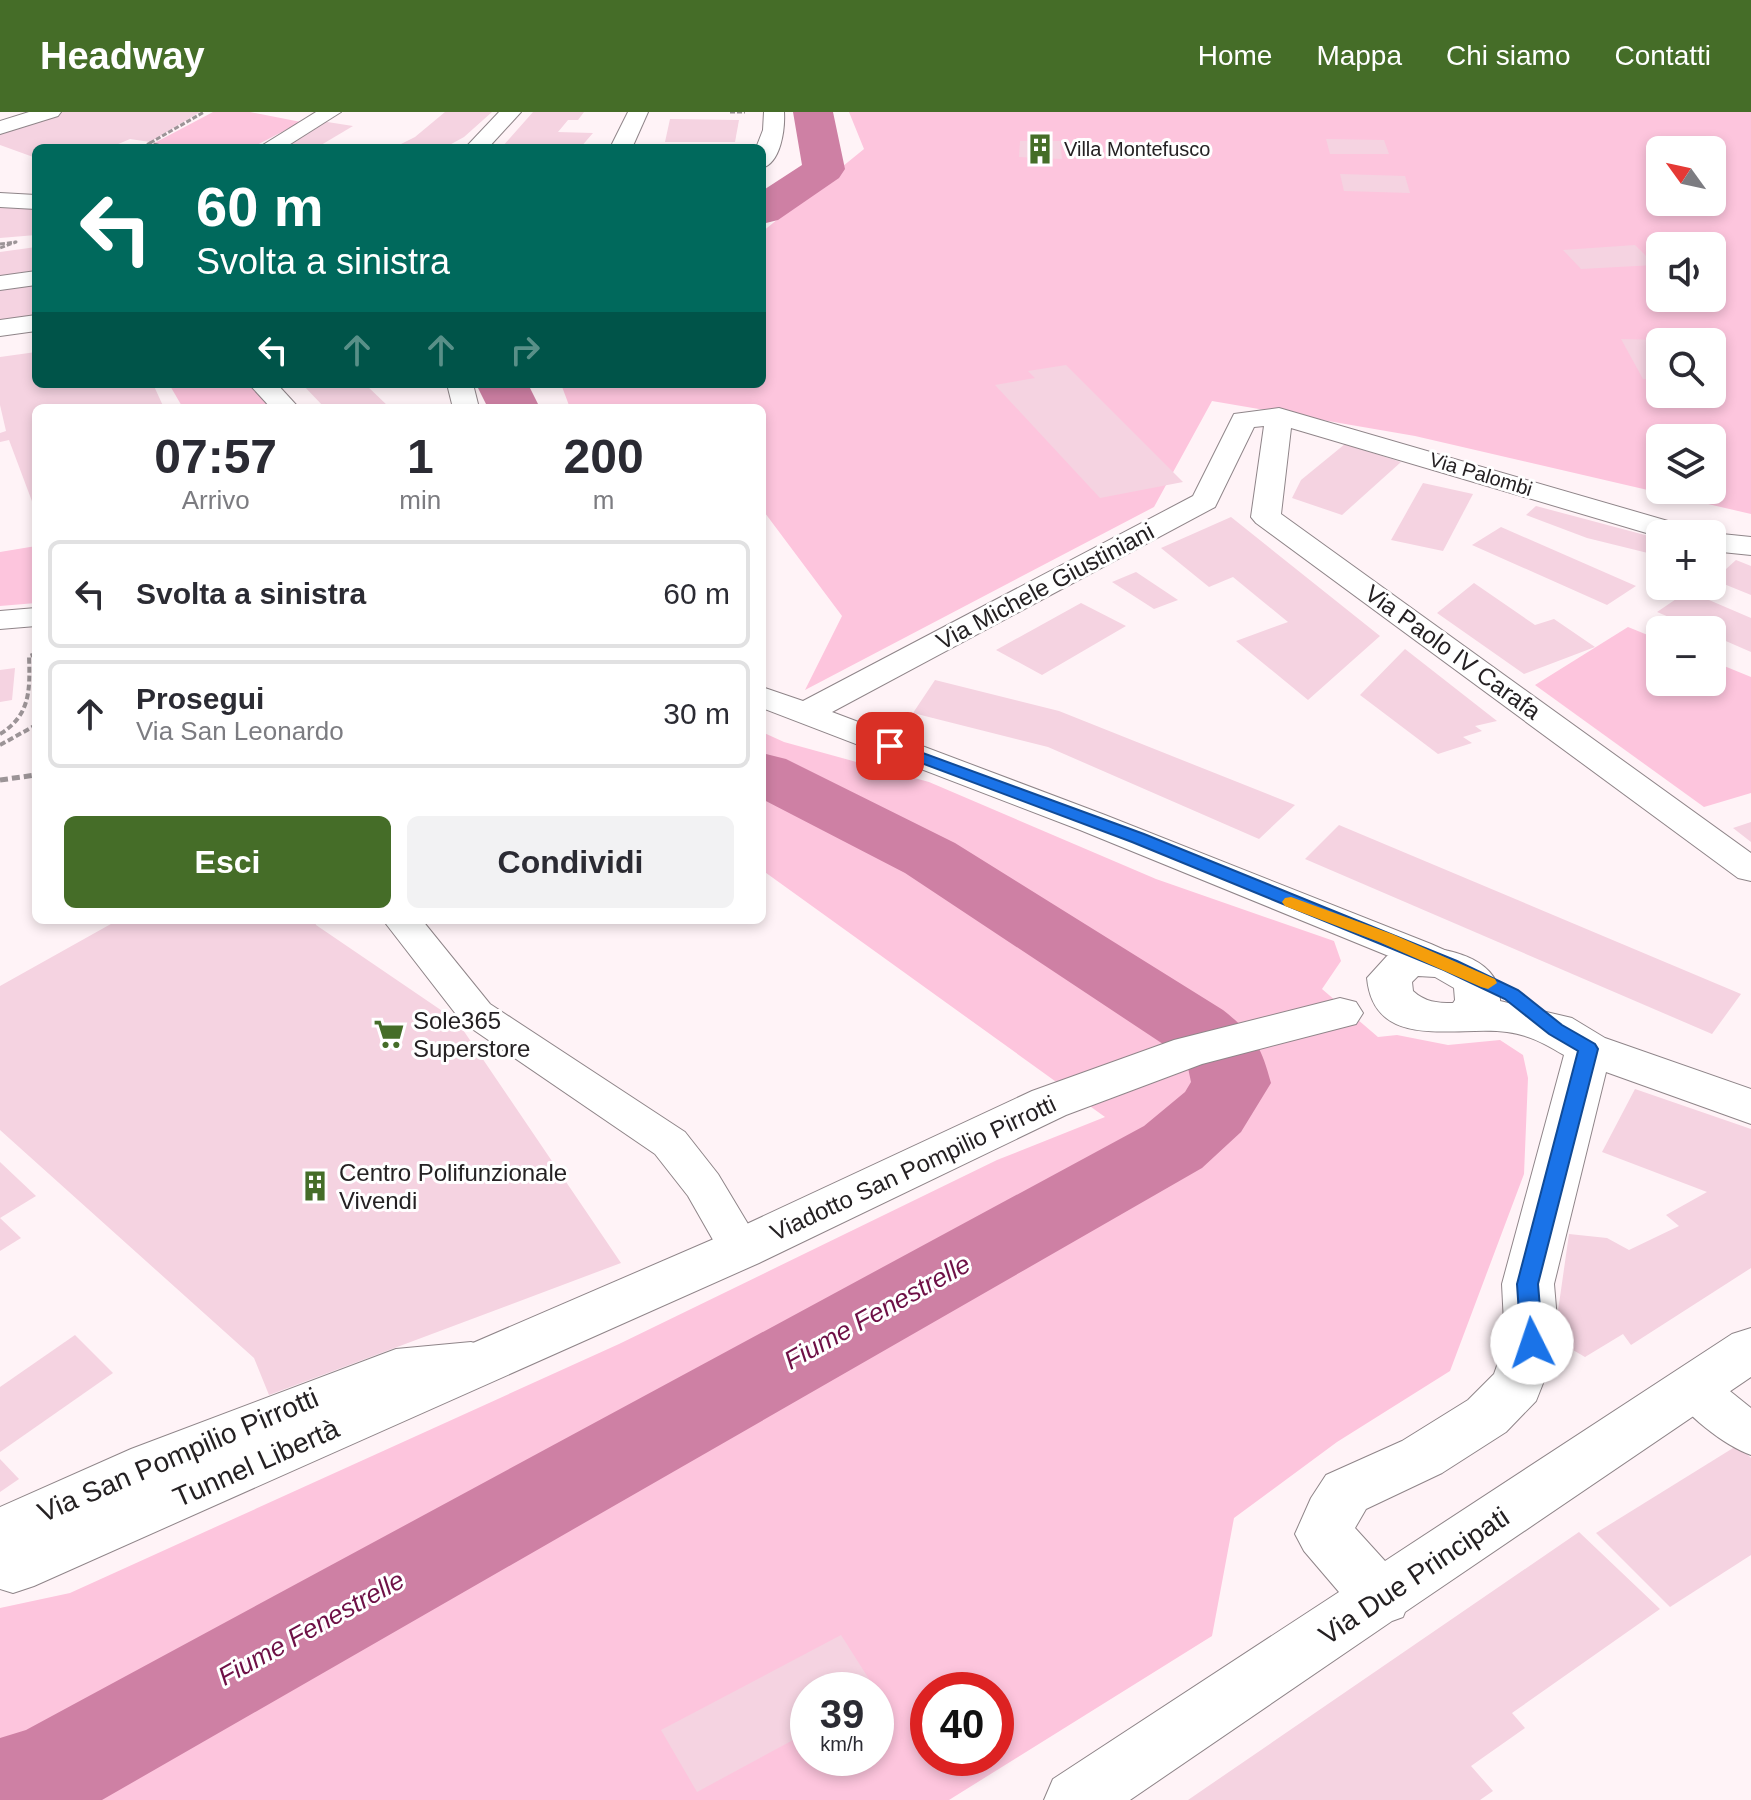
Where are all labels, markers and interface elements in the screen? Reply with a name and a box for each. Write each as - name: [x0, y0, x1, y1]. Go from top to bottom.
- text: Headway: [40, 35, 205, 77]
- text: Home: [1198, 40, 1272, 71]
- text: Mappa: [1316, 40, 1402, 71]
- text: Chi siamo: [1446, 40, 1571, 71]
- text: Contatti: [1615, 40, 1711, 71]
- building icon: Villa Montefusco: [1023, 132, 1057, 166]
- north arrow: [1646, 136, 1726, 216]
- map controls: [1646, 136, 1726, 696]
- place label: Villa Montefusco: [1064, 138, 1210, 160]
- text: 60 m: [196, 175, 324, 238]
- icon: left: [64, 176, 168, 280]
- button: sound: [1646, 232, 1726, 312]
- text: Svolta a sinistra: [196, 241, 450, 282]
- icon: left: [251, 328, 295, 372]
- icon: ahead: [335, 328, 379, 372]
- icon: ahead: [419, 328, 463, 372]
- icon: right: [503, 328, 547, 372]
- button: search: [1646, 328, 1726, 408]
- button: layers: [1646, 424, 1726, 504]
- text: 07:57: [154, 430, 277, 483]
- text: 1: [407, 430, 434, 483]
- text: 200: [564, 430, 644, 483]
- street label: Via Palombi: [1427, 448, 1535, 500]
- text: Arrivo: [182, 485, 250, 515]
- text: min: [399, 485, 441, 515]
- text: m: [593, 485, 614, 515]
- street label: Via Michele Giustiniani: [932, 517, 1158, 655]
- button: +: [1646, 520, 1726, 600]
- icon: left: [68, 572, 112, 616]
- text: Svolta a sinistra: [136, 577, 366, 610]
- text: 60 m: [663, 577, 730, 610]
- street label: Via Paolo IV Carafa: [1360, 579, 1547, 725]
- button: −: [1646, 616, 1726, 696]
- text: Prosegui: [136, 682, 264, 715]
- icon: ahead: [68, 692, 112, 736]
- text: 30 m: [663, 697, 730, 730]
- pin: [856, 712, 924, 780]
- text: Via San Leonardo: [136, 716, 344, 746]
- icon: arrive: [868, 724, 912, 768]
- button: Esci: [64, 816, 391, 908]
- button: Condividi: [407, 816, 734, 908]
- place label: Sole365 Superstore: [413, 1007, 530, 1062]
- supermarket icon: Sole365 Superstore: [372, 1017, 406, 1051]
- street label: Viadotto San Pompilio Pirrotti: [766, 1090, 1060, 1246]
- place label: Centro Polifunzionale Vivendi: [339, 1159, 567, 1214]
- building icon: Centro Polifunzionale Vivendi: [298, 1169, 332, 1203]
- water label: Fiume Fenestrelle: [779, 1248, 975, 1376]
- position arrow: [1490, 1301, 1574, 1385]
- street label: Via San Pompilio Pirrotti: [33, 1382, 323, 1528]
- street label: Tunnel Libertà: [168, 1412, 344, 1513]
- street label: Via Due Principati: [1313, 1501, 1515, 1651]
- water label: Fiume Fenestrelle: [213, 1564, 409, 1692]
- speed limit sign: 40: [910, 1672, 1014, 1776]
- text: 39: [820, 1692, 864, 1736]
- text: km/h: [820, 1733, 864, 1755]

